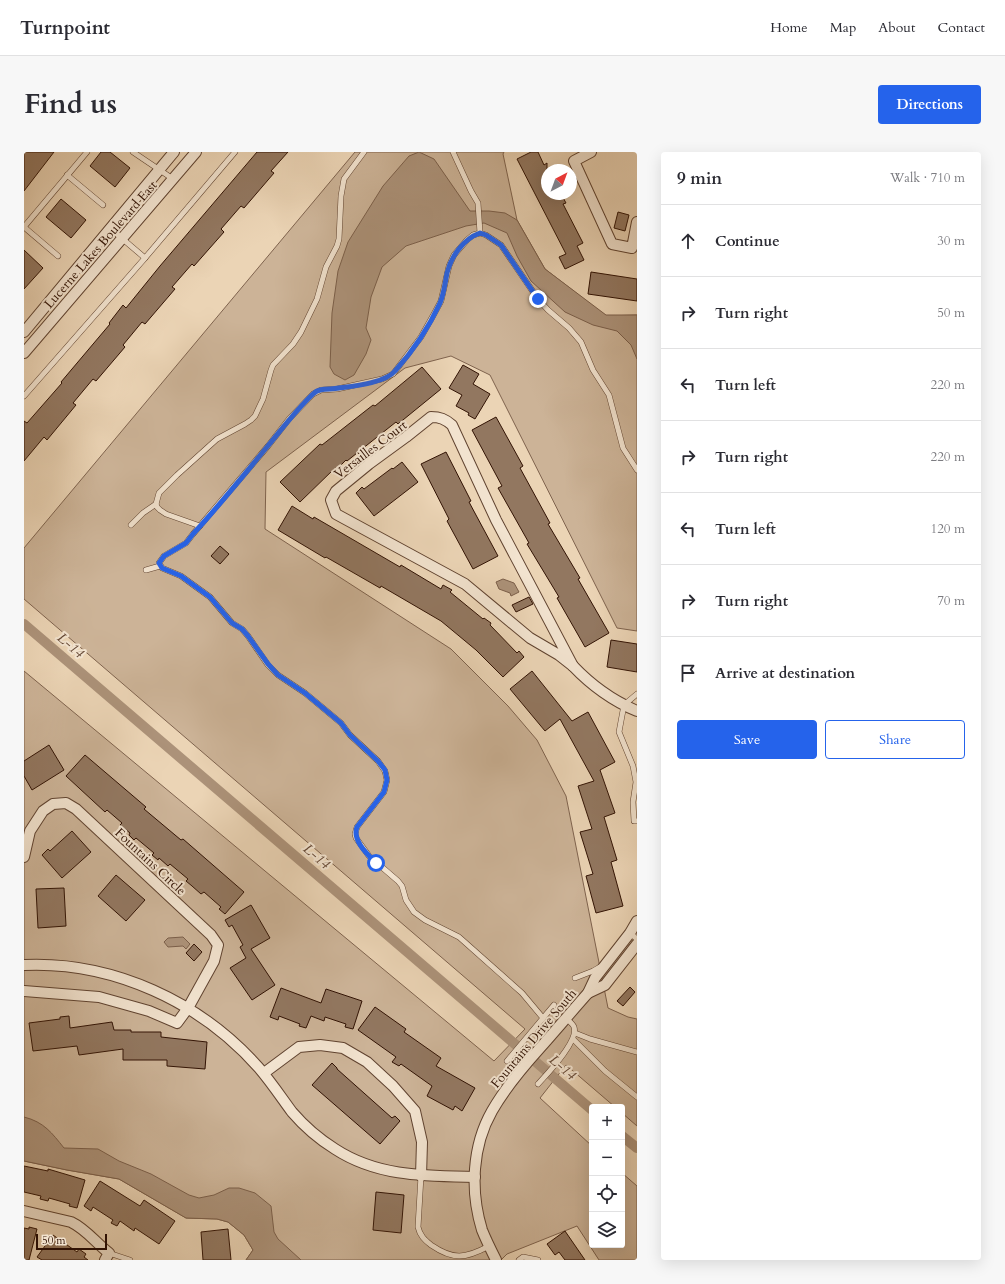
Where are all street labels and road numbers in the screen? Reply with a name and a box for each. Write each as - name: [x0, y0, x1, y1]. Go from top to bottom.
- street label: Lucerne Lakes Boulevard East: [40, 177, 161, 313]
- street label: Versailles Court: [330, 416, 411, 483]
- street label: Fountains Circle: [111, 824, 190, 899]
- street label: Fountains Drive South: [487, 985, 581, 1092]

